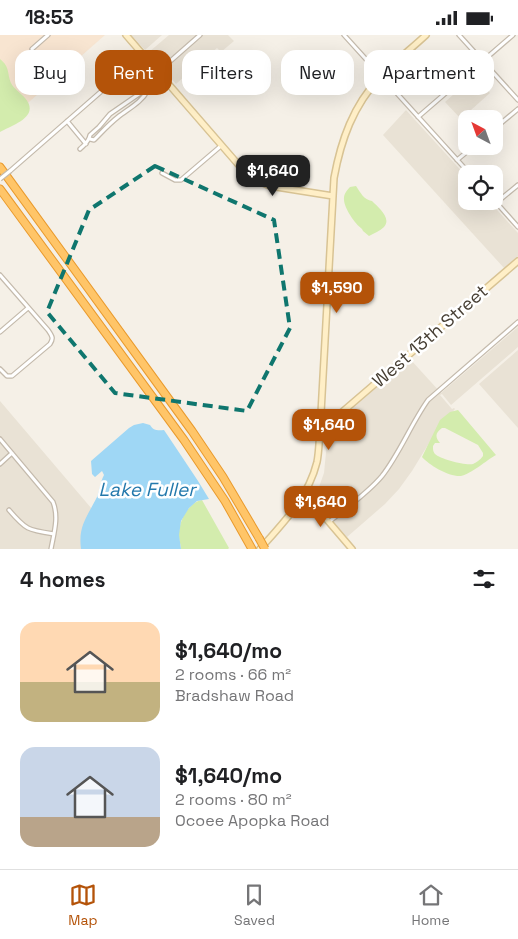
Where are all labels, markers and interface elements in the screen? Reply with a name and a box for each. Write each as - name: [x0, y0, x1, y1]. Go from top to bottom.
- text: 18:53: [25, 5, 74, 30]
- chip: Buy: [15, 50, 85, 95]
- chip: Rent: [95, 50, 172, 95]
- chip: Filters: [182, 50, 271, 95]
- chip: New: [281, 50, 354, 95]
- chip: Apartment: [364, 50, 494, 95]
- north arrow: [458, 110, 502, 155]
- map controls: [458, 110, 503, 210]
- pin: $1,640: [232, 155, 314, 197]
- text: $1,640: [247, 160, 299, 181]
- button: locate: [458, 165, 503, 210]
- pin: $1,590: [296, 271, 378, 314]
- text: $1,590: [311, 277, 363, 298]
- street label: West 13th Street: [367, 279, 492, 392]
- pin: $1,640: [288, 409, 370, 451]
- text: $1,640: [303, 414, 355, 435]
- water label: Lake Fuller: [99, 477, 197, 502]
- pin: $1,640: [280, 485, 362, 528]
- text: $1,640: [295, 491, 347, 512]
- icon: filters: [470, 565, 498, 593]
- text: 4 homes: [20, 566, 106, 593]
- text: $1,640/mo: [175, 637, 282, 664]
- icon: home: [60, 642, 120, 702]
- text: 2 rooms · 66 m²: [175, 664, 291, 685]
- text: Bradshaw Road: [175, 685, 294, 706]
- text: $1,640/mo: [175, 762, 282, 789]
- icon: home: [60, 767, 120, 827]
- text: 2 rooms · 80 m²: [175, 789, 292, 810]
- text: Ocoee Apopka Road: [175, 810, 330, 831]
- tab: Map: [68, 881, 97, 929]
- tab: Saved: [234, 881, 275, 929]
- tab: Home: [412, 881, 450, 929]

